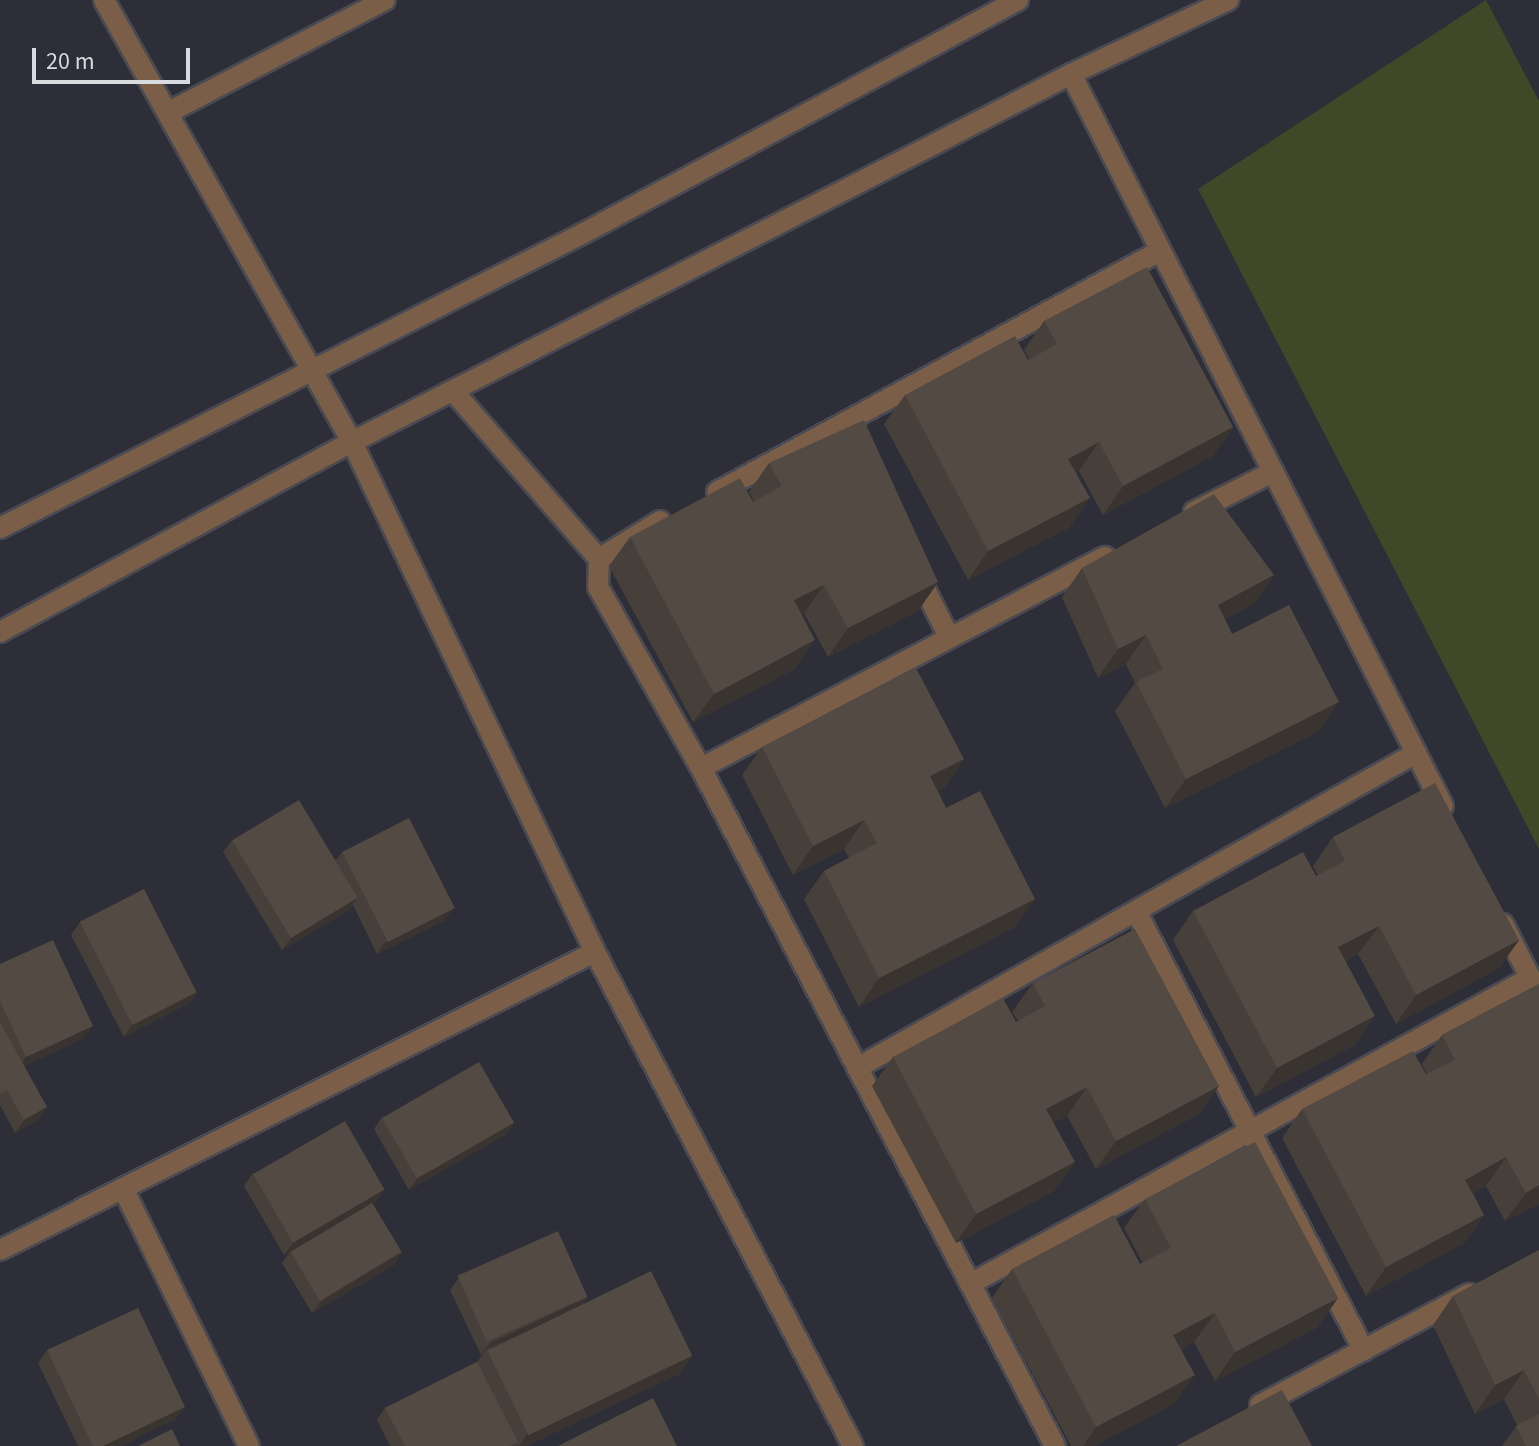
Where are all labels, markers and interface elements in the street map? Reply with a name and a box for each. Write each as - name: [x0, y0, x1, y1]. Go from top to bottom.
- scale bar: [36, 32, 194, 82]
- text: 20 m: [46, 44, 95, 79]

